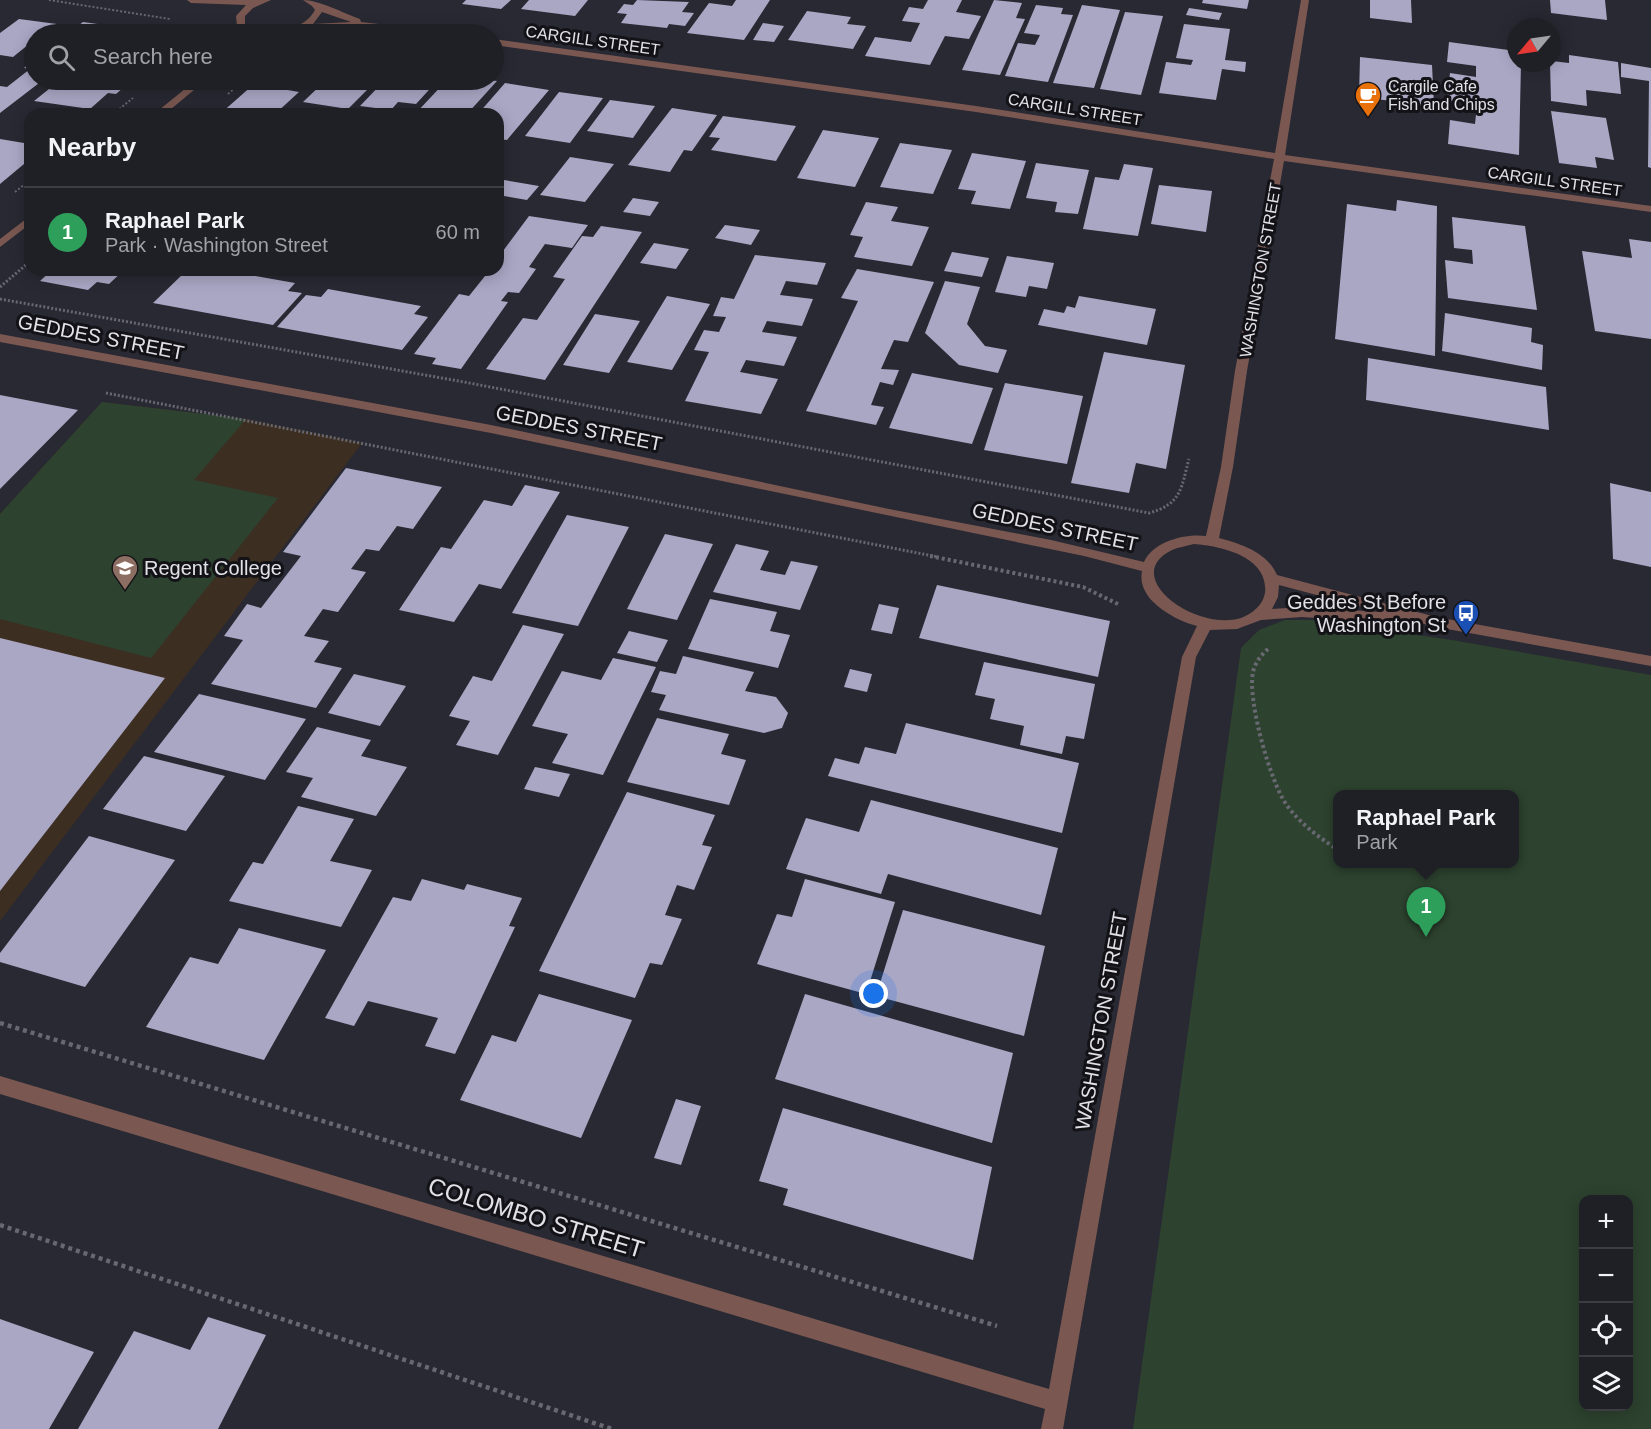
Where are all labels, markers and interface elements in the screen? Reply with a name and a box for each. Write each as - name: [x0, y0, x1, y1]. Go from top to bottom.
- north arrow: [1507, 18, 1561, 72]
- street label: CARGILL STREET: [525, 23, 661, 58]
- search box: [24, 24, 504, 90]
- icon: search: [45, 41, 78, 74]
- text: Search here: [93, 44, 213, 69]
- place label: Cargile Cafe Fish and Chips: [1388, 78, 1495, 113]
- cafe icon: Cargile Cafe Fish and Chips: [1353, 80, 1383, 118]
- street label: CARGILL STREET: [1007, 91, 1143, 129]
- text: Nearby: [48, 132, 136, 162]
- street label: CARGILL STREET: [1487, 164, 1623, 199]
- street label: WASHINGTON STREET: [1237, 181, 1284, 359]
- text: Raphael Park: [105, 208, 244, 233]
- text: 1: [62, 221, 73, 243]
- text: 60 m: [436, 221, 480, 243]
- text: Park · Washington Street: [105, 234, 328, 256]
- street label: GEDDES STREET: [16, 310, 186, 364]
- street label: GEDDES STREET: [494, 401, 664, 455]
- street label: GEDDES STREET: [970, 499, 1140, 555]
- school or university icon: Regent College: [110, 553, 140, 591]
- place label: Regent College: [144, 557, 282, 579]
- place label: Geddes St Before Washington St: [1287, 591, 1446, 636]
- bus stop icon: Geddes St Before Washington St: [1451, 598, 1481, 636]
- popup: [1333, 790, 1519, 868]
- text: Raphael Park: [1356, 805, 1496, 830]
- text: Park: [1356, 831, 1397, 853]
- pin: 1: [1406, 888, 1446, 937]
- street label: WASHINGTON STREET: [1071, 910, 1131, 1132]
- your location: [859, 979, 888, 1008]
- street label: COLOMBO STREET: [425, 1172, 648, 1263]
- map controls: [1579, 1195, 1633, 1411]
- button: +: [1579, 1195, 1633, 1249]
- button: −: [1579, 1249, 1633, 1303]
- button: locate: [1579, 1303, 1633, 1357]
- button: layers: [1579, 1357, 1633, 1411]

